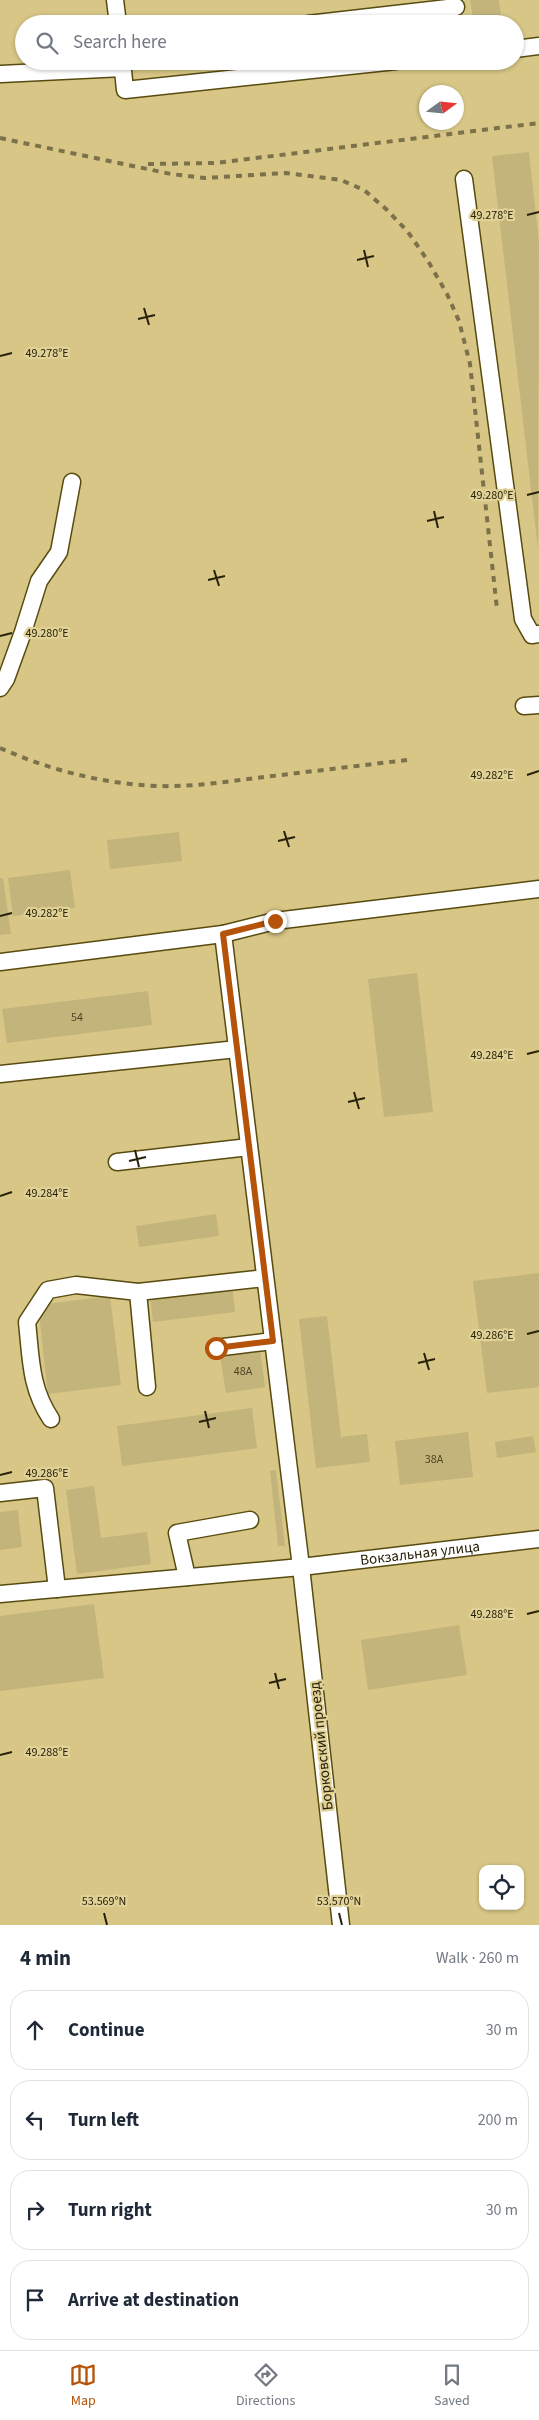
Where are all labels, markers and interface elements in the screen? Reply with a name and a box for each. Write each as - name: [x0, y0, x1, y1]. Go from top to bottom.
- search box: [15, 15, 524, 70]
- icon: search: [33, 29, 61, 57]
- text: Search here: [73, 29, 167, 56]
- north arrow: [419, 85, 464, 130]
- text: 49.278°E: [470, 207, 514, 224]
- text: 49.278°E: [25, 345, 69, 362]
- text: 49.280°E: [470, 487, 514, 504]
- text: 49.280°E: [25, 625, 69, 642]
- text: 49.282°E: [470, 767, 514, 784]
- text: 49.282°E: [25, 905, 69, 922]
- route end: [264, 910, 287, 933]
- house number: 54: [71, 1009, 83, 1026]
- text: 49.284°E: [470, 1047, 514, 1064]
- text: 49.284°E: [25, 1185, 69, 1202]
- text: 49.286°E: [470, 1327, 514, 1344]
- route start: [205, 1337, 228, 1360]
- house number: 48А: [234, 1363, 253, 1380]
- house number: 38А: [425, 1451, 444, 1468]
- text: 49.286°E: [25, 1465, 69, 1482]
- street label: Вокзальная улица: [359, 1536, 481, 1571]
- text: 49.288°E: [470, 1606, 514, 1623]
- street label: Борковский проезд: [304, 1681, 339, 1811]
- text: 49.288°E: [25, 1744, 69, 1761]
- map controls: [479, 1865, 524, 1910]
- button: locate: [479, 1865, 524, 1910]
- text: 53.569°N: [82, 1893, 126, 1910]
- text: 53.570°N: [317, 1893, 361, 1910]
- text: 4 min: [20, 1943, 71, 1973]
- text: Walk · 260 m: [436, 1947, 519, 1969]
- icon: ahead: [21, 2016, 49, 2044]
- text: Continue: [68, 2017, 145, 2044]
- text: 30 m: [486, 2019, 518, 2041]
- icon: left: [21, 2106, 49, 2134]
- text: Turn left: [68, 2107, 139, 2134]
- text: 200 m: [478, 2109, 518, 2131]
- icon: right: [21, 2196, 49, 2224]
- text: Turn right: [68, 2197, 152, 2224]
- text: 30 m: [486, 2199, 518, 2221]
- icon: arrive: [21, 2286, 49, 2314]
- text: Arrive at destination: [68, 2287, 239, 2314]
- tab: Map: [69, 2361, 97, 2411]
- tab: Directions: [236, 2361, 295, 2411]
- tab: Saved: [434, 2361, 470, 2411]

